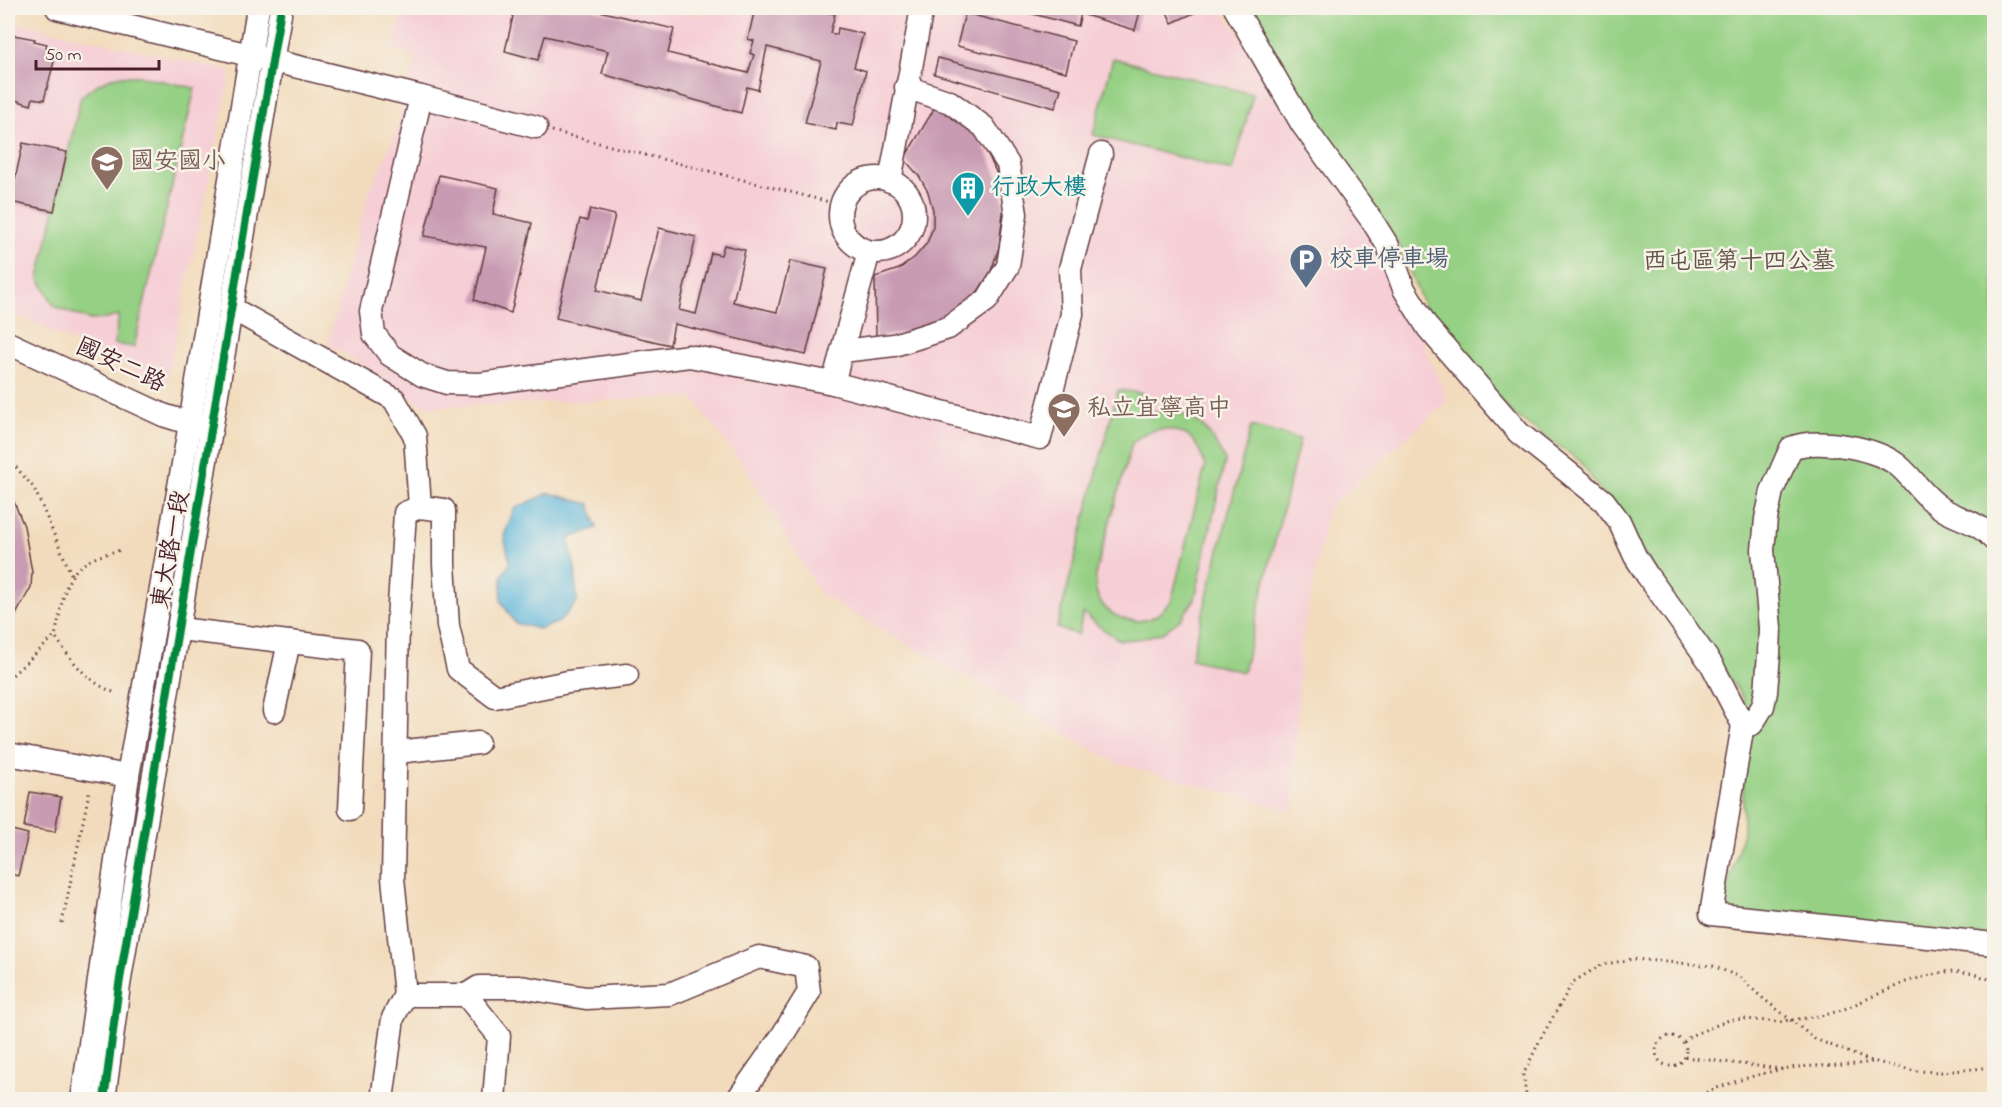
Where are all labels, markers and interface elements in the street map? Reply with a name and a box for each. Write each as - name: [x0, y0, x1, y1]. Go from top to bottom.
- scale bar: [36, 33, 159, 71]
- text: 50 m: [45, 43, 82, 69]
- school or university icon: 國安國小: [89, 144, 125, 191]
- place label: 國安國小: [130, 145, 226, 180]
- building icon: 行政大樓: [950, 170, 986, 217]
- place label: 行政大樓: [991, 171, 1087, 206]
- parking icon: 校車停車場: [1288, 242, 1324, 289]
- place label: 校車停車場: [1329, 243, 1449, 278]
- park label: 西屯區第十四公墓: [1643, 245, 1835, 280]
- street label: 國安二路: [69, 330, 171, 402]
- school or university icon: 私立宜寧高中: [1046, 391, 1082, 438]
- place label: 私立宜寧高中: [1087, 392, 1231, 427]
- street label: 東大路一段: [144, 488, 200, 612]

